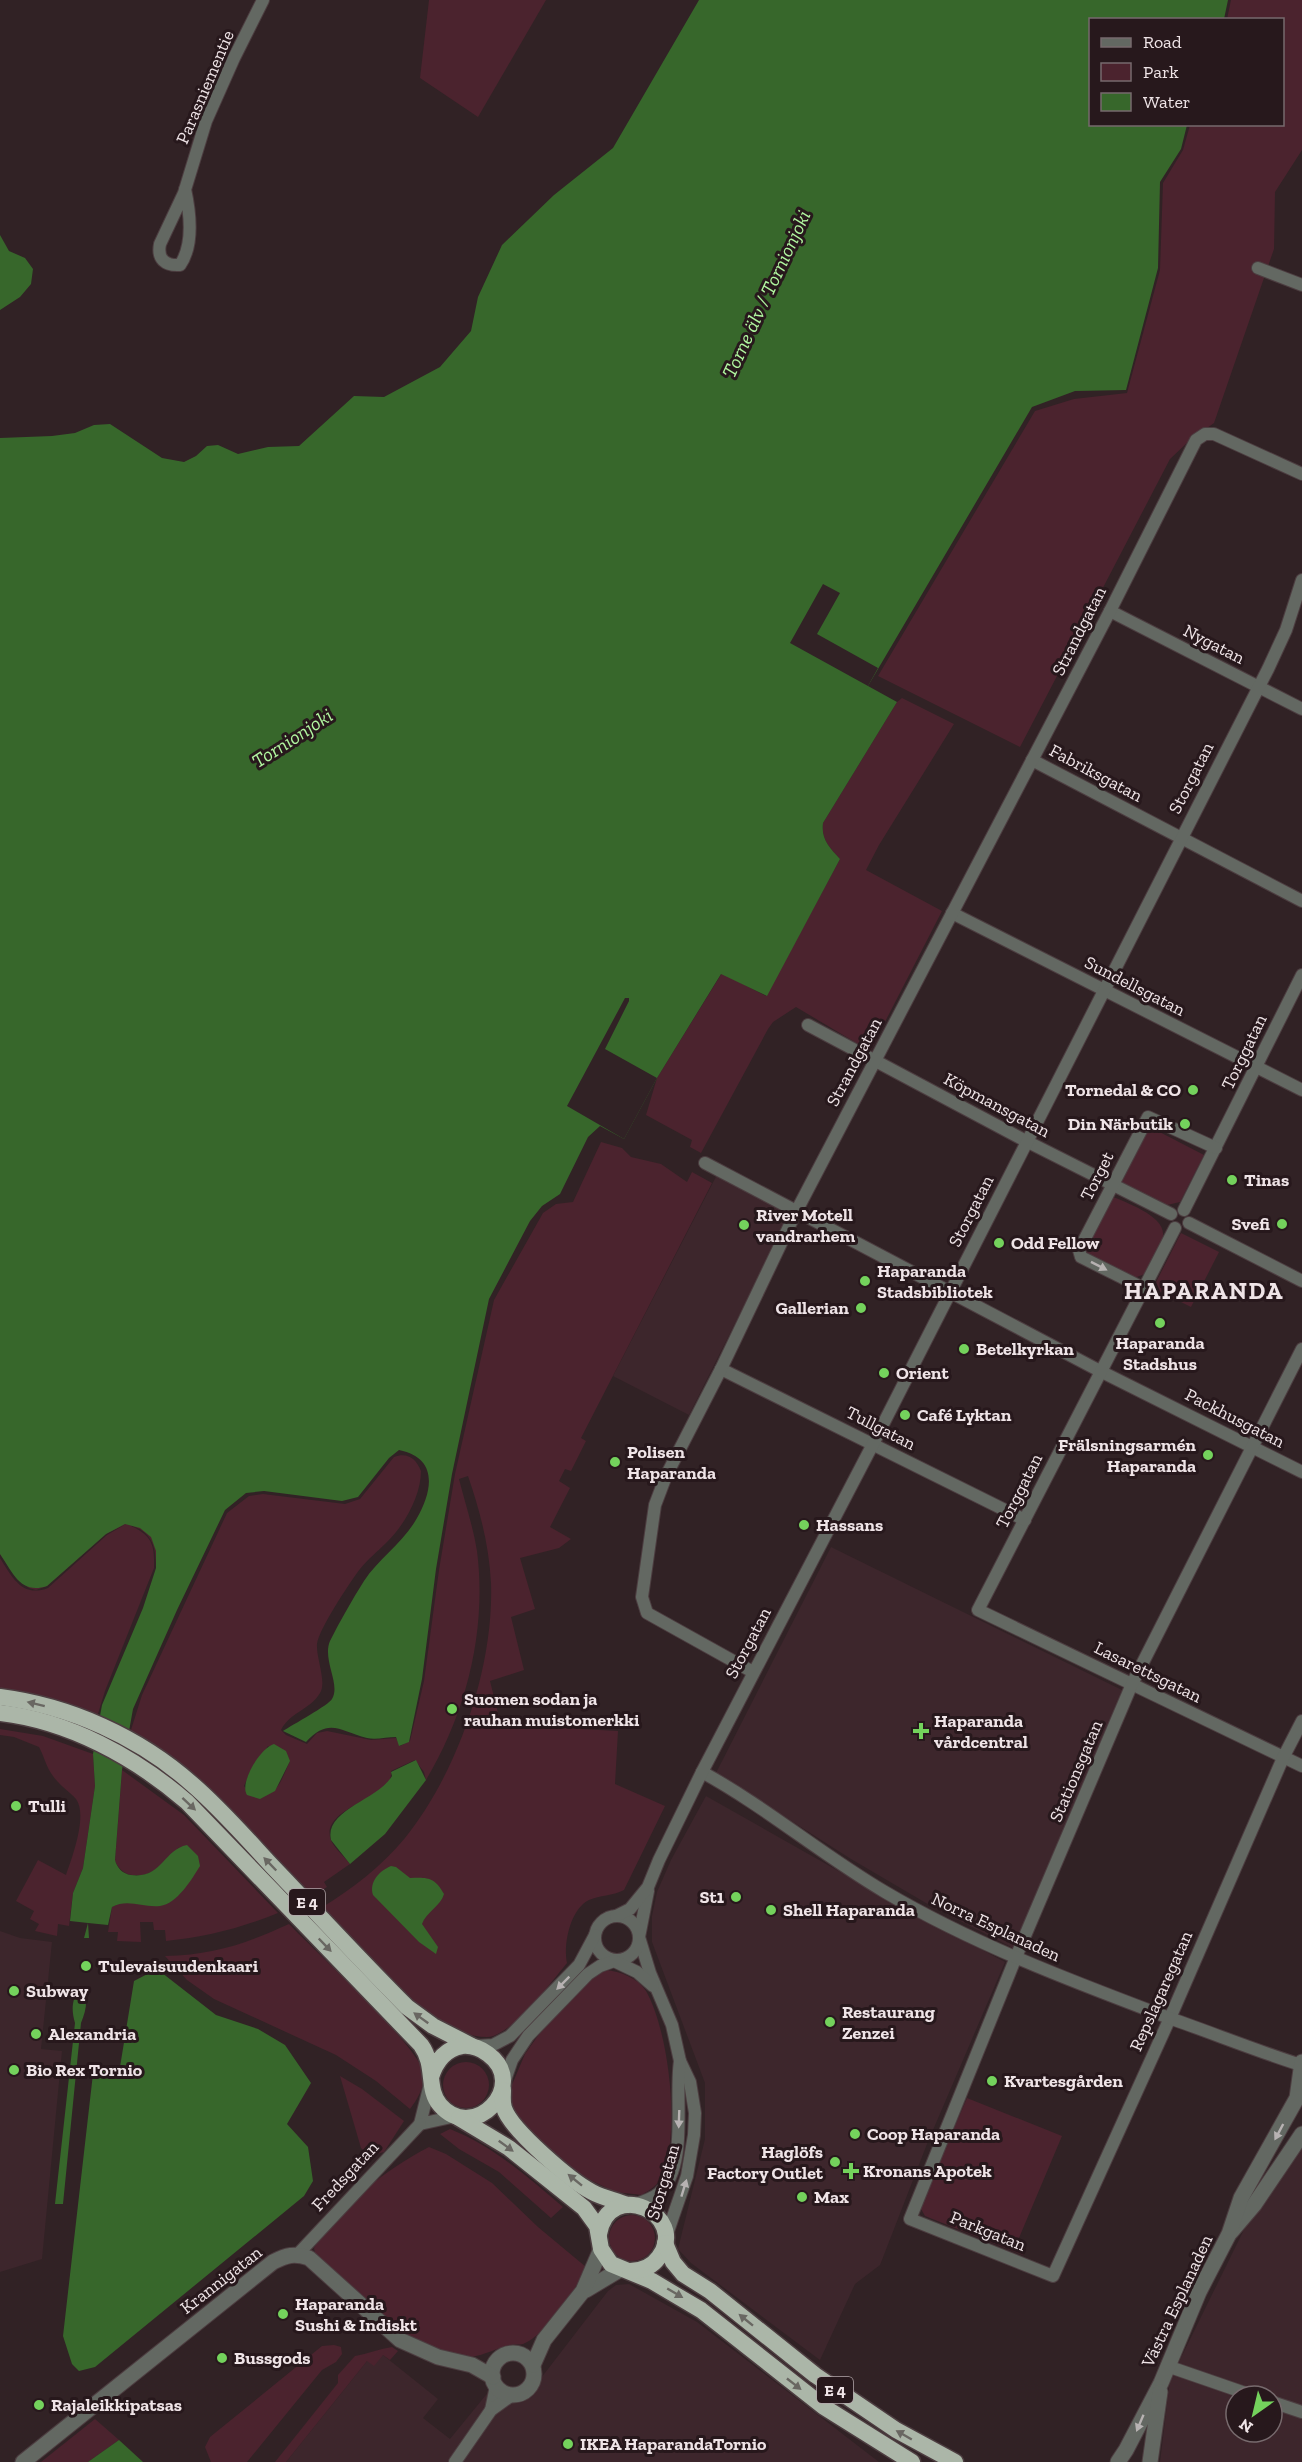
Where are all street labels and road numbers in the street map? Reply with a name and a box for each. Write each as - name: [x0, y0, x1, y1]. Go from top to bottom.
- street label: Parasniementie: [171, 27, 239, 147]
- street label: Strandgatan: [1047, 582, 1111, 679]
- street label: Nygatan: [1180, 619, 1249, 669]
- street label: Storgatan: [1164, 738, 1219, 817]
- street label: Fabriksgatan: [1046, 739, 1147, 807]
- street label: Sundellsgatan: [1081, 951, 1190, 1021]
- street label: Torggatan: [1216, 1010, 1272, 1093]
- street label: Strandgatan: [822, 1013, 887, 1110]
- street label: Köpmansgatan: [940, 1068, 1054, 1142]
- street label: Torget: [1075, 1148, 1119, 1204]
- street label: Storgatan: [944, 1171, 999, 1250]
- street label: Packhusgatan: [1181, 1383, 1289, 1453]
- street label: Tullgatan: [843, 1401, 920, 1455]
- street label: Torggatan: [991, 1449, 1047, 1532]
- street label: Storgatan: [720, 1603, 776, 1682]
- street label: Lasarettsgatan: [1091, 1637, 1206, 1708]
- street label: Stationsgatan: [1045, 1716, 1108, 1825]
- street label: Norra Esplanaden: [928, 1888, 1064, 1967]
- road number: E 4: [289, 1889, 325, 1915]
- street label: Repslagaregatan: [1125, 1927, 1198, 2055]
- street label: Fredsgatan: [307, 2136, 384, 2216]
- street label: Storgatan: [642, 2141, 684, 2222]
- street label: Parkgatan: [947, 2206, 1030, 2256]
- street label: Västra Esplanaden: [1136, 2231, 1218, 2372]
- street label: Krannigatan: [176, 2241, 267, 2319]
- road number: E 4: [817, 2377, 853, 2403]

